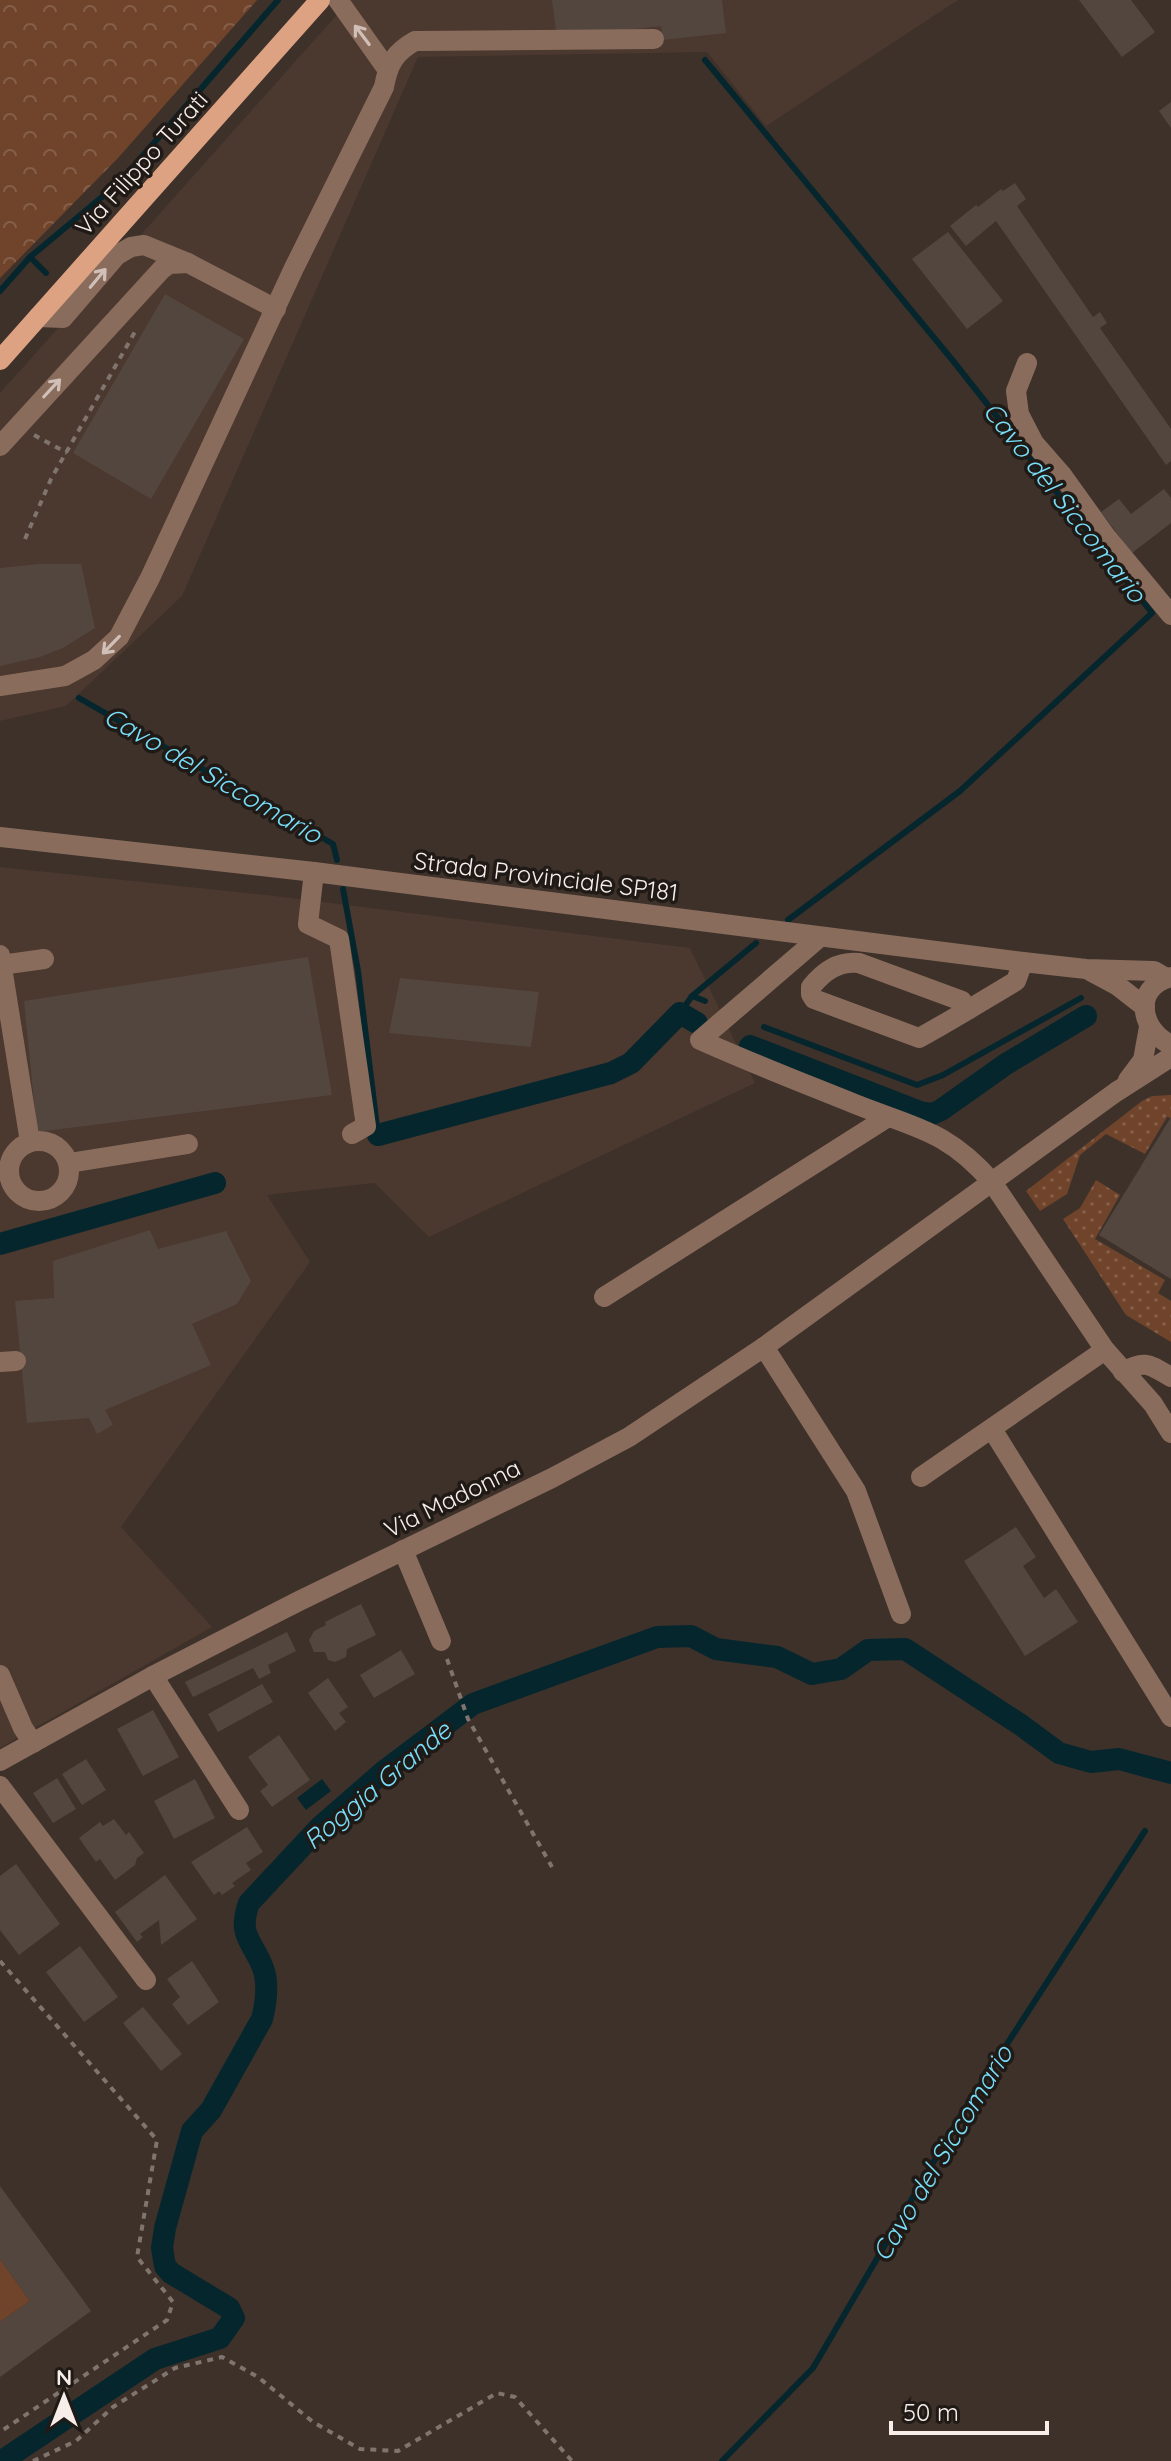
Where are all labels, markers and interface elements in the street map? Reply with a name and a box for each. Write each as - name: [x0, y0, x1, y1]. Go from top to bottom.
- one-way arrow: [354, 25, 371, 46]
- street label: Via Filippo Turati: [68, 85, 214, 241]
- one-way arrow: [89, 268, 107, 288]
- one-way arrow: [43, 378, 62, 398]
- water label: Cavo del Siccomario: [976, 395, 1155, 610]
- one-way arrow: [101, 635, 120, 655]
- water label: Cavo del Siccomario: [98, 699, 329, 851]
- street label: Strada Provinciale SP181: [412, 845, 680, 907]
- street label: Via Madonna: [379, 1452, 525, 1544]
- water label: Roggia Grande: [296, 1713, 459, 1856]
- water label: Cavo del Siccomario: [865, 2038, 1020, 2267]
- north arrow: [24, 2357, 104, 2437]
- text: N: [56, 2363, 72, 2391]
- scale bar: [891, 2385, 1047, 2435]
- text: 50 m: [903, 2397, 959, 2427]

